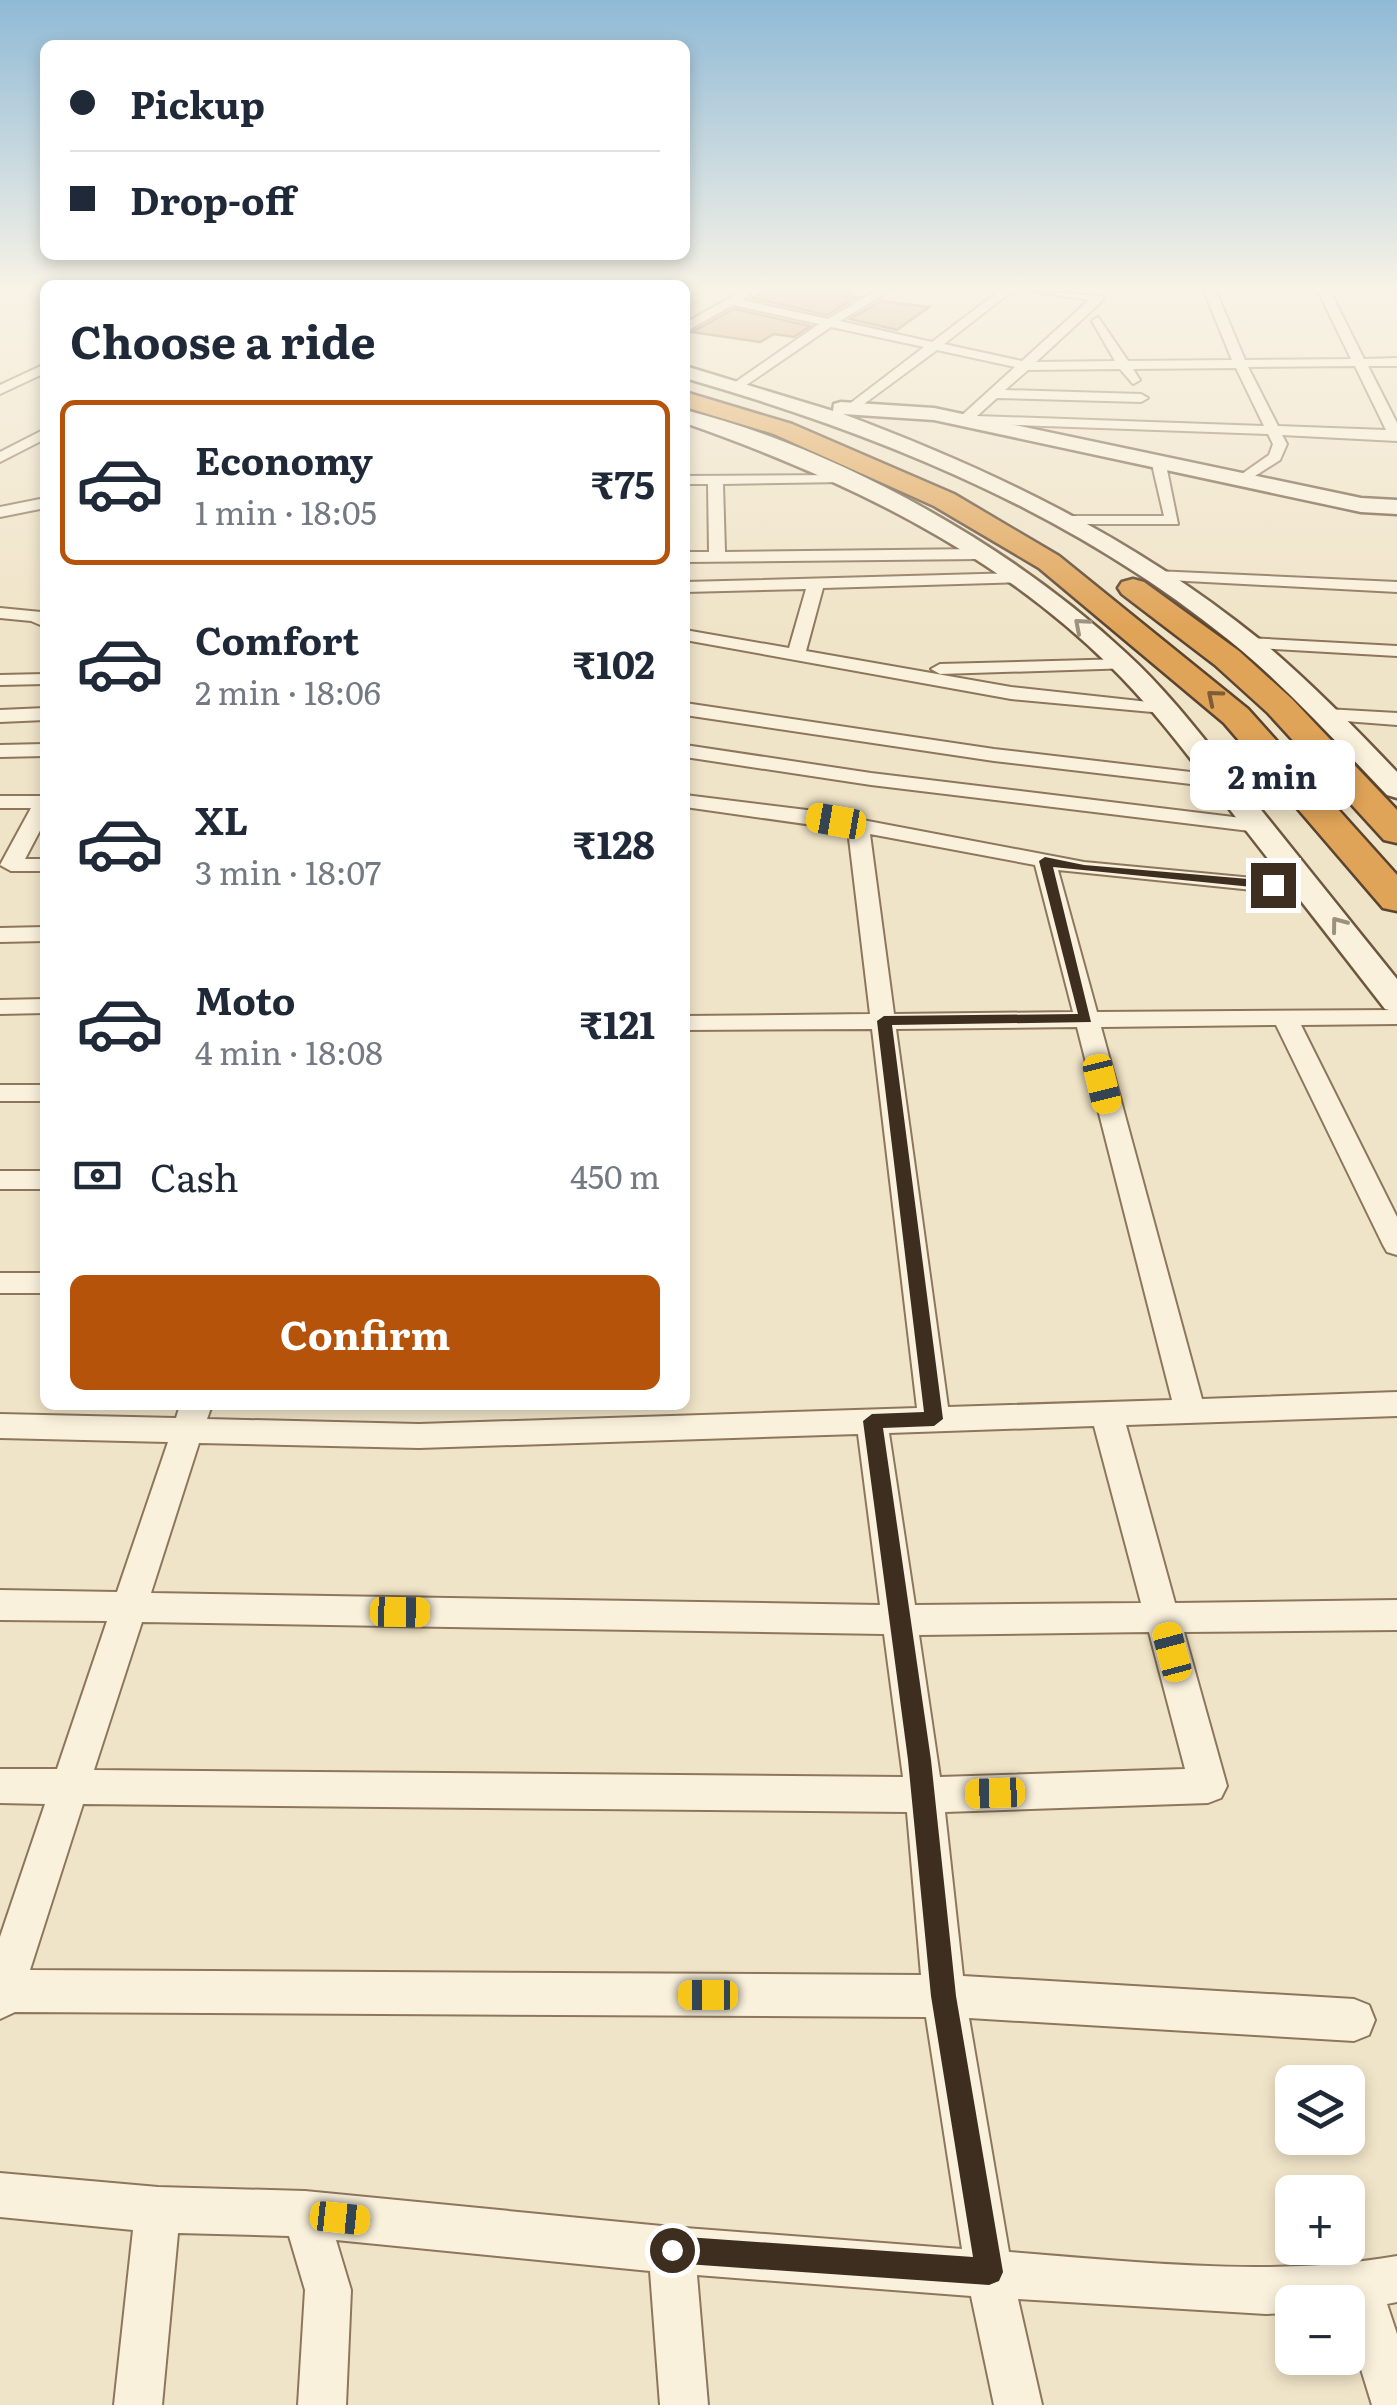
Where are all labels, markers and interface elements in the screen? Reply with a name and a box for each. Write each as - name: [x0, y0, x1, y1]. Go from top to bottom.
- text: Pickup: [130, 74, 265, 131]
- text: Drop-off: [130, 170, 295, 227]
- text: Choose a ride: [70, 306, 376, 373]
- text: Economy: [195, 430, 373, 487]
- icon: car: [75, 438, 165, 528]
- text: ₹75: [591, 454, 655, 511]
- text: 1 min · 18:05: [195, 487, 377, 535]
- text: Comfort: [195, 610, 359, 667]
- icon: car: [75, 618, 165, 708]
- one-way arrow: [1075, 619, 1093, 637]
- text: ₹102: [573, 634, 655, 691]
- text: 2 min · 18:06: [195, 667, 381, 715]
- one-way arrow: [1207, 691, 1225, 709]
- callout: 2 min: [1190, 740, 1356, 810]
- text: 2 min: [1228, 751, 1317, 799]
- text: XL: [195, 790, 248, 847]
- icon: car: [75, 798, 165, 888]
- car: [804, 801, 868, 841]
- text: ₹128: [573, 814, 655, 871]
- text: 3 min · 18:07: [195, 847, 381, 895]
- route end: [1251, 863, 1296, 908]
- one-way arrow: [1332, 918, 1349, 936]
- text: Moto: [195, 970, 295, 1027]
- icon: car: [75, 978, 165, 1068]
- text: ₹121: [580, 994, 655, 1051]
- text: 4 min · 18:08: [195, 1027, 383, 1075]
- car: [1080, 1051, 1124, 1117]
- text: Cash: [150, 1147, 239, 1204]
- icon: cash: [70, 1148, 125, 1203]
- text: 450 m: [570, 1151, 660, 1199]
- button: Confirm: [70, 1275, 660, 1390]
- car: [370, 1596, 430, 1628]
- car: [1150, 1619, 1194, 1685]
- car: [964, 1777, 1026, 1809]
- car: [678, 1980, 738, 2010]
- map controls: [1275, 2065, 1365, 2375]
- button: layers: [1275, 2065, 1365, 2155]
- button: +: [1275, 2175, 1365, 2265]
- car: [309, 2200, 371, 2236]
- route start: [650, 2228, 695, 2273]
- button: −: [1275, 2285, 1365, 2375]

